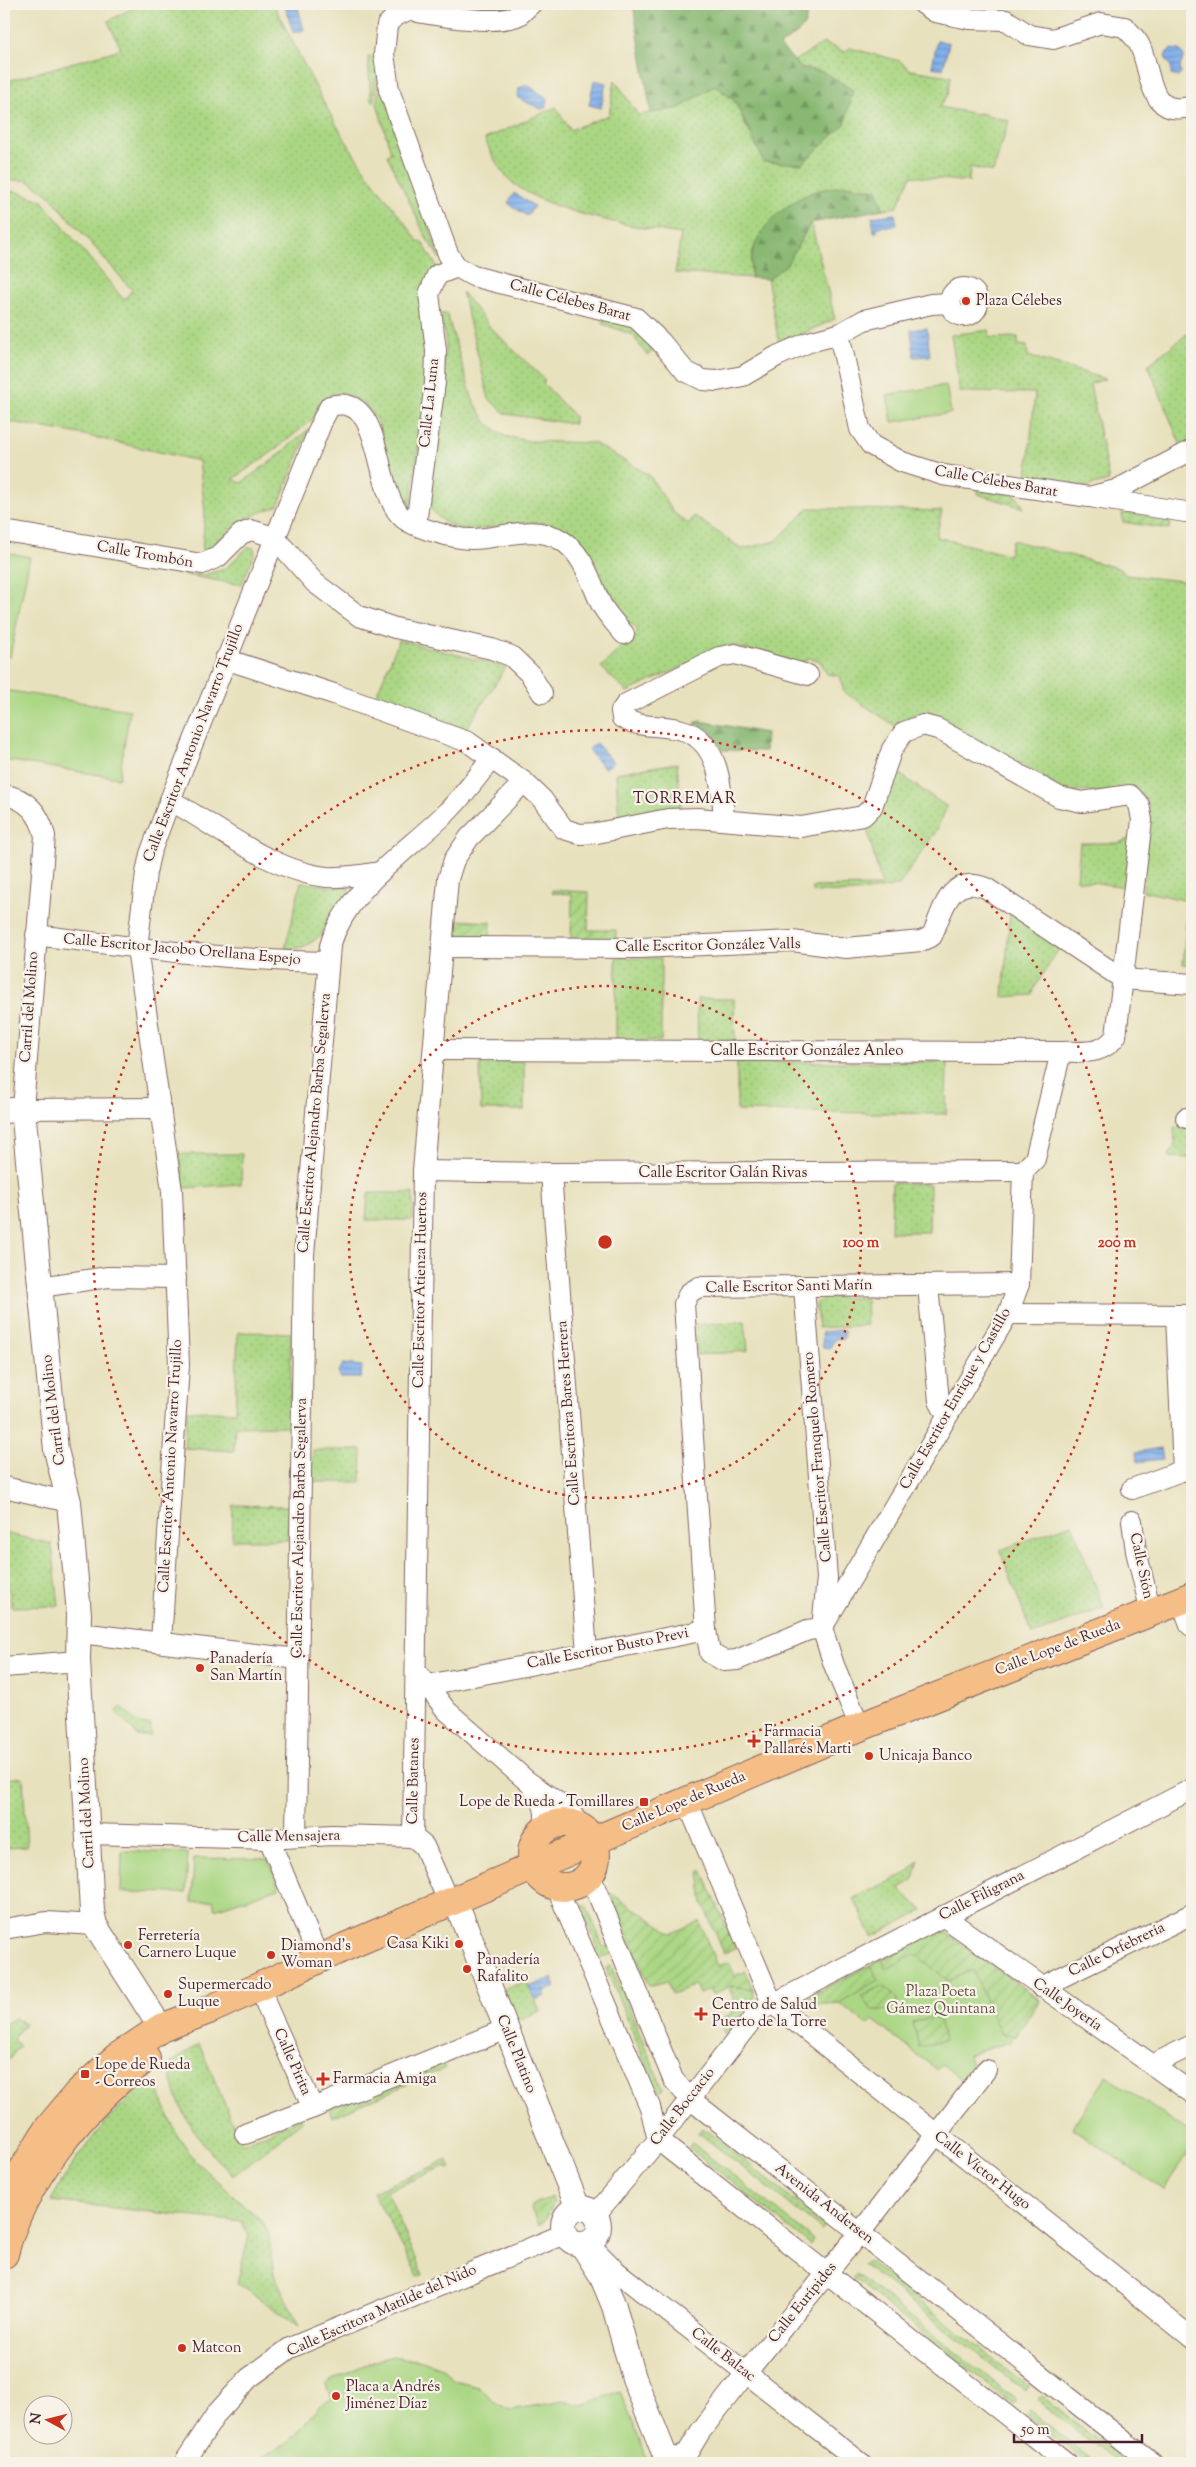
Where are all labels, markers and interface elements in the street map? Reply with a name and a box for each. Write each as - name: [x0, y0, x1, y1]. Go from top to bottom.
- street label: Calle Célebes Barat: [507, 275, 633, 327]
- place label: Plaza Célebes: [976, 291, 1062, 312]
- marker: Plaza Célebes: [960, 295, 972, 307]
- street label: Calle La Luna: [415, 357, 445, 449]
- street label: Calle Célebes Barat: [933, 461, 1059, 503]
- street label: Calle Trombón: [95, 536, 195, 574]
- street label: Calle Escritor Antonio Navarro Trujillo: [139, 621, 249, 865]
- district label: TORREMAR: [633, 788, 737, 811]
- street label: Calle Escritor Jacobo Orellana Espejo: [62, 929, 302, 971]
- street label: Calle Escritor González Valls: [615, 934, 801, 958]
- street label: Carril del Molino: [16, 951, 44, 1063]
- street label: Calle Escritor Alejandro Barba Segalerva: [293, 992, 337, 1254]
- street label: Calle Escritor González Anleo: [711, 1041, 904, 1062]
- street label: Calle Escritor Galán Rivas: [639, 1163, 808, 1184]
- street label: Calle Escritor Atienza Huertos: [409, 1192, 433, 1388]
- centre of rings: [596, 1233, 614, 1251]
- text: 100 m: [843, 1233, 880, 1254]
- text: 200 m: [1098, 1233, 1137, 1254]
- street label: Calle Escritor Santi Marín: [705, 1275, 873, 1299]
- street label: Calle Escritor Enrique y Castillo: [895, 1304, 1017, 1494]
- street label: Calle Escritora Bares Herrera: [552, 1320, 586, 1506]
- street label: Calle Escritor Antonio Navarro Trujillo: [154, 1339, 188, 1593]
- street label: Calle Escritor Franquelo Romero: [798, 1351, 838, 1563]
- street label: Carril del Molino: [37, 1354, 71, 1466]
- street label: Calle Escritor Alejandro Barba Segalerva: [287, 1397, 313, 1659]
- street label: Calle Sión: [1124, 1531, 1158, 1601]
- street label: Calle Lope de Rueda: [992, 1614, 1124, 1682]
- street label: Calle Escritor Busto Previ: [525, 1623, 691, 1675]
- place label: Panadería San Martín: [210, 1649, 282, 1687]
- marker: Panadería San Martín: [194, 1662, 206, 1674]
- place label: Farmacia Pallarés Marti: [764, 1722, 851, 1760]
- marker: Farmacia Pallarés Marti: [748, 1735, 760, 1747]
- street label: Calle Batanes: [403, 1737, 425, 1825]
- place label: Unicaja Banco: [879, 1746, 972, 1767]
- marker: Unicaja Banco: [863, 1750, 875, 1762]
- street label: Carril del Molino: [74, 1757, 100, 1869]
- street label: Calle Lope de Rueda: [619, 1766, 749, 1838]
- place label: Lope de Rueda - Tomillares: [459, 1792, 634, 1813]
- marker: Lope de Rueda - Tomillares: [638, 1796, 650, 1808]
- street label: Calle Mensajera: [237, 1826, 341, 1848]
- street label: Calle Filigrana: [936, 1865, 1029, 1927]
- street label: Calle Orfebrería: [1065, 1918, 1169, 1982]
- place label: Ferretería Carnero Luque: [138, 1926, 237, 1964]
- place label: Casa Kiki: [387, 1934, 449, 1955]
- place label: Diamond's Woman: [281, 1936, 351, 1974]
- marker: Casa Kiki: [453, 1938, 465, 1950]
- marker: Ferretería Carnero Luque: [122, 1939, 134, 1951]
- marker: Diamond's Woman: [265, 1949, 277, 1961]
- place label: Panadería Rafalito: [477, 1950, 540, 1988]
- marker: Panadería Rafalito: [461, 1963, 473, 1975]
- street label: Calle Joyería: [1028, 1973, 1106, 2037]
- place label: Supermercado Luque: [178, 1975, 271, 2013]
- park label: Plaza Poeta Gámez Quintana: [886, 1982, 996, 2020]
- marker: Supermercado Luque: [162, 1988, 174, 2000]
- place label: Centro de Salud Puerto de la Torre: [712, 1995, 827, 2033]
- marker: Centro de Salud Puerto de la Torre: [694, 2007, 708, 2021]
- street label: Calle Platino: [491, 2012, 541, 2096]
- street label: Calle Pirita: [268, 2025, 316, 2099]
- place label: Lope de Rueda - Correos: [95, 2055, 191, 2093]
- street label: Calle Boccacio: [646, 2063, 720, 2151]
- marker: Lope de Rueda - Correos: [79, 2068, 91, 2080]
- place label: Farmacia Amiga: [333, 2069, 437, 2090]
- marker: Farmacia Amiga: [317, 2073, 329, 2085]
- street label: Calle Víctor Hugo: [929, 2127, 1035, 2215]
- street label: Avenida Andersen: [770, 2158, 878, 2250]
- street label: Calle Eurípides: [764, 2258, 842, 2348]
- street label: Calle Escritora Matilde del Nido: [284, 2260, 480, 2362]
- street label: Calle Balzac: [686, 2323, 760, 2387]
- place label: Matcon: [192, 2338, 242, 2359]
- marker: Matcon: [176, 2342, 188, 2354]
- place label: Placa a Andrés Jiménez Díaz: [345, 2377, 440, 2415]
- marker: Placa a Andrés Jiménez Díaz: [330, 2390, 342, 2402]
- north arrow: [22, 2394, 72, 2444]
- text: N: [26, 2412, 48, 2425]
- scale bar: [1014, 2412, 1141, 2444]
- text: 50 m: [1020, 2420, 1050, 2441]

